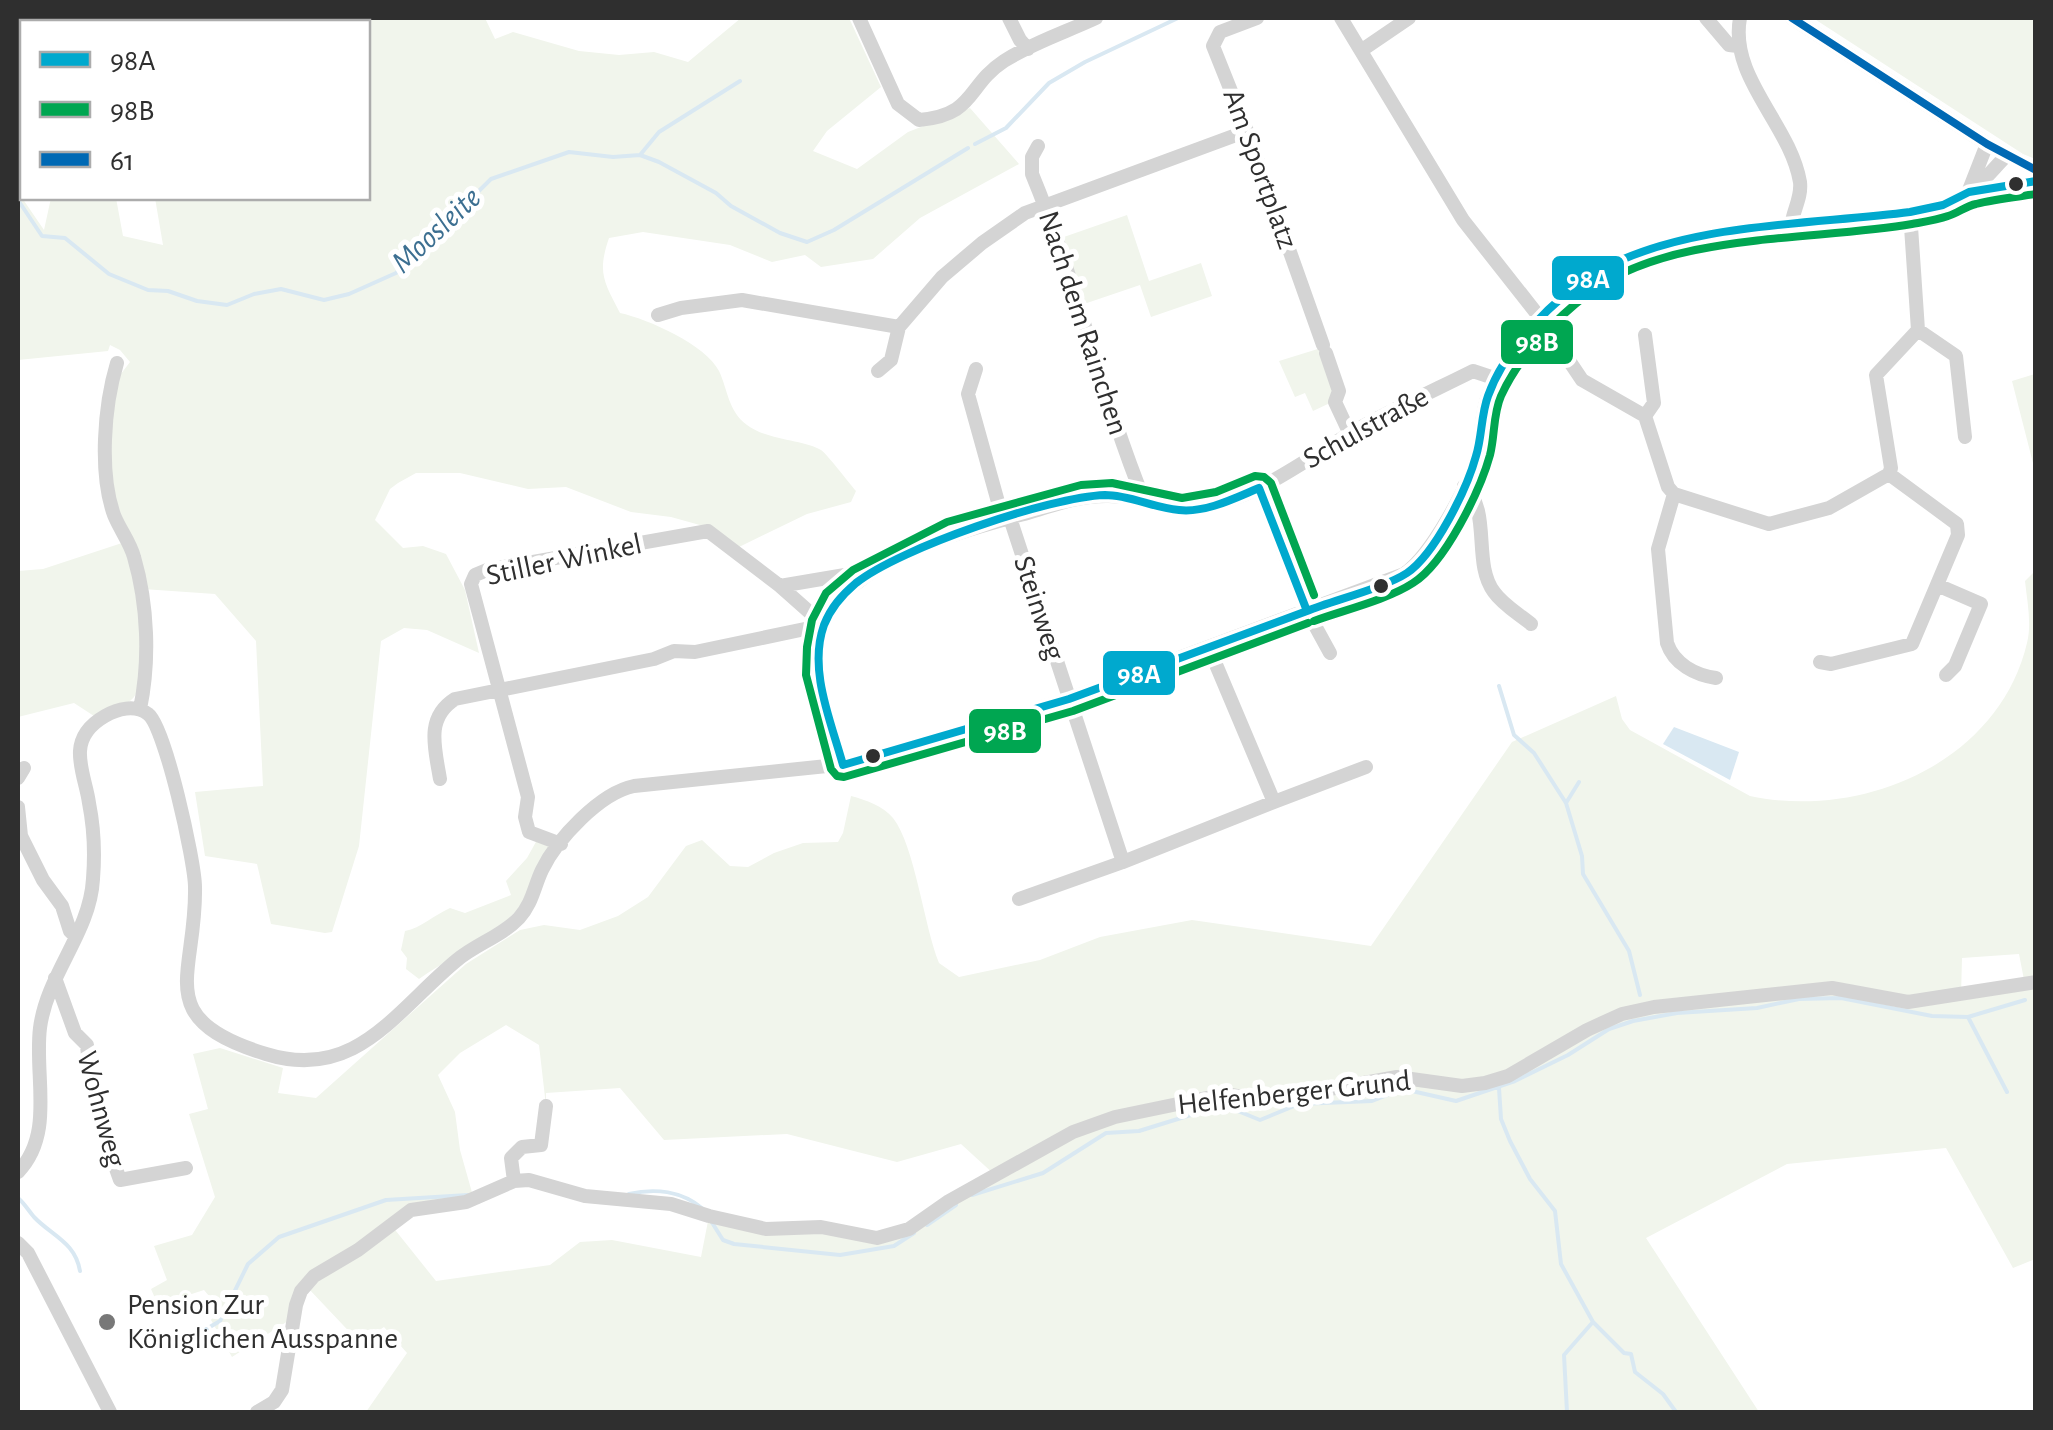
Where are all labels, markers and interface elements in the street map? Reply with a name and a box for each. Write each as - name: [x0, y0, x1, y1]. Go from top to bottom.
- legend: [20, 20, 370, 200]
- text: 98A: [110, 46, 156, 76]
- street label: Am Sportplatz: [1217, 85, 1303, 253]
- text: 98B: [110, 96, 154, 126]
- text: 61: [110, 146, 134, 176]
- unlabelled marker: [2006, 174, 2026, 194]
- water label: Moosleite: [385, 181, 487, 279]
- street label: Nach dem Rainchen: [1033, 207, 1133, 439]
- line badge: 98A: [1550, 254, 1626, 302]
- text: 98A: [1566, 266, 1610, 294]
- line badge: 98B: [1499, 318, 1575, 366]
- text: 98B: [1515, 329, 1559, 357]
- street label: Schulstraße: [1298, 381, 1434, 475]
- street label: Stiller Winkel: [483, 529, 645, 591]
- street label: Steinweg: [1008, 552, 1070, 664]
- unlabelled marker: [1371, 576, 1391, 596]
- line badge: 98A: [1101, 649, 1177, 697]
- text: 98A: [1117, 661, 1161, 689]
- line badge: 98B: [967, 707, 1043, 755]
- text: 98B: [983, 718, 1027, 746]
- unlabelled marker: [863, 746, 883, 766]
- street label: Wohnweg: [71, 1048, 131, 1170]
- street label: Helfenberger Grund: [1176, 1066, 1412, 1120]
- place label: Pension Zur Königlichen Ausspanne: [127, 1290, 398, 1354]
- marker: Pension Zur Königlichen Ausspanne: [96, 1311, 118, 1333]

